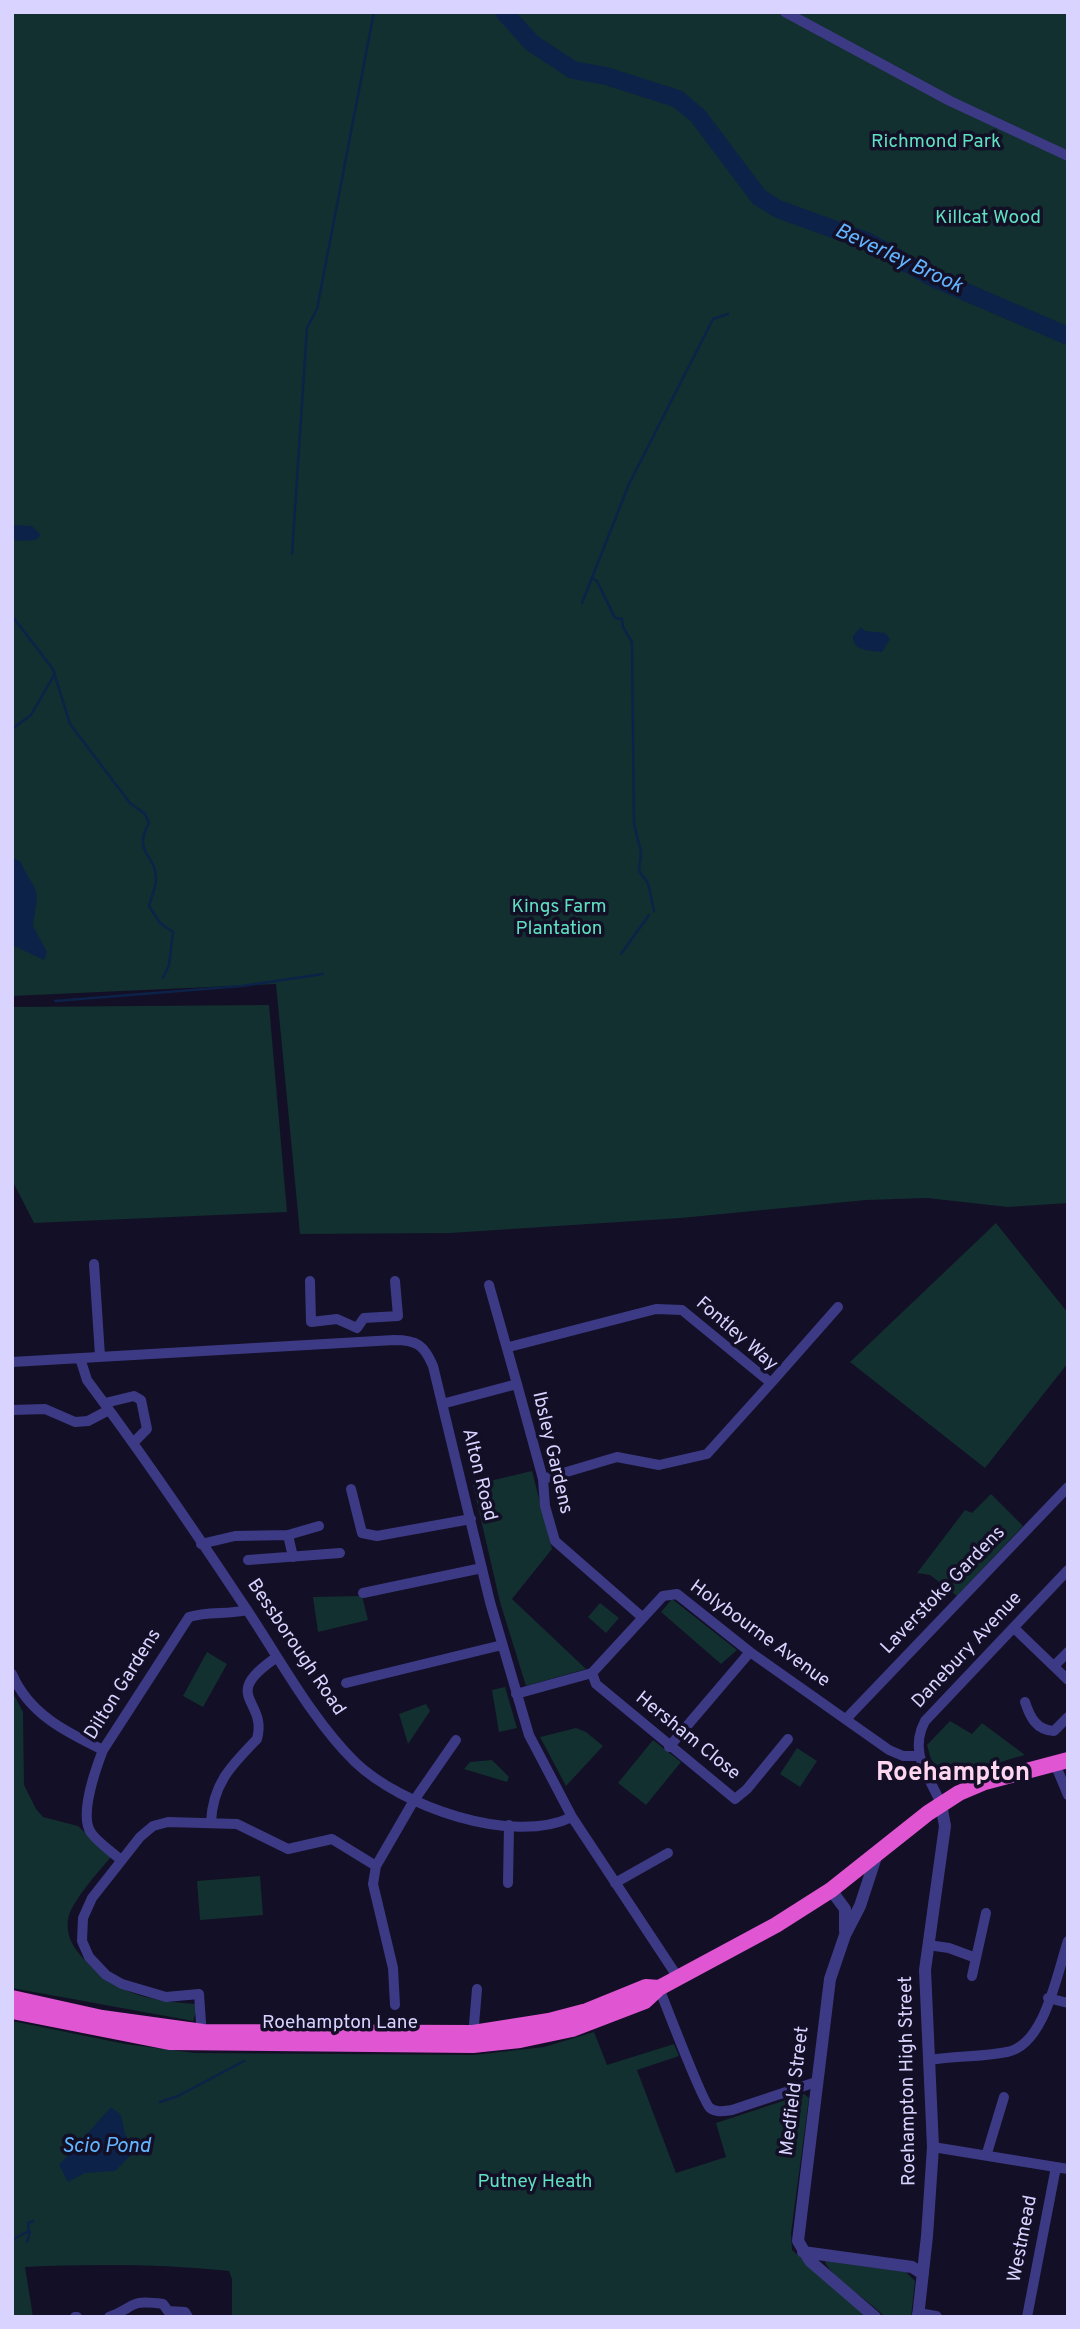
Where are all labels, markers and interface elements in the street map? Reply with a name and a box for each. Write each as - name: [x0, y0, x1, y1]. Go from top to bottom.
- park label: Richmond Park: [871, 132, 1001, 154]
- park label: Killcat Wood: [935, 208, 1041, 230]
- water label: Beverley Brook: [830, 219, 966, 301]
- park label: Kings Farm Plantation: [511, 897, 607, 941]
- street label: Fontley Way: [690, 1293, 782, 1377]
- street label: Ibsley Gardens: [526, 1390, 576, 1516]
- street label: Alton Road: [456, 1426, 500, 1524]
- street label: Laverstoke Gardens: [877, 1522, 1011, 1660]
- street label: Bessborough Road: [241, 1575, 349, 1721]
- street label: Holybourne Avenue: [684, 1576, 834, 1694]
- street label: Danebury Avenue: [908, 1588, 1028, 1714]
- street label: Dilton Gardens: [81, 1625, 167, 1745]
- street label: Hersham Close: [630, 1688, 744, 1786]
- district label: Roehampton: [876, 1759, 1030, 1791]
- street label: Roehampton High Street: [896, 1976, 922, 2186]
- street label: Roehampton Lane: [262, 2013, 418, 2035]
- street label: Medfield Street: [777, 2025, 815, 2157]
- water label: Scio Pond: [62, 2135, 150, 2161]
- park label: Putney Heath: [478, 2172, 592, 2194]
- street label: Westmead: [1004, 2194, 1044, 2284]

